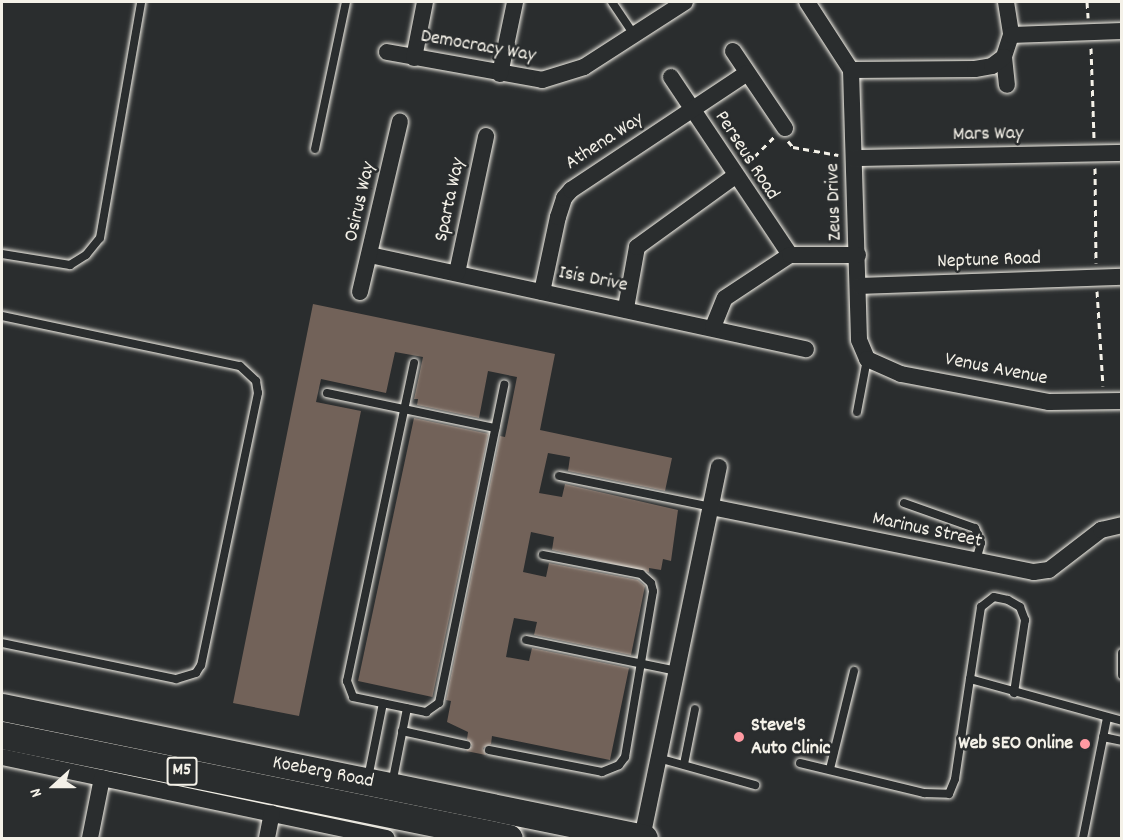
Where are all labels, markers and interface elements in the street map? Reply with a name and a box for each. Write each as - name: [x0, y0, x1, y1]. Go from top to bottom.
- street label: Democracy Way: [419, 25, 537, 69]
- street label: Perseus Road: [708, 107, 784, 205]
- street label: Athena Way: [561, 108, 649, 176]
- street label: Mars Way: [953, 122, 1023, 148]
- street label: Sparta Way: [430, 156, 472, 244]
- street label: Osirus Way: [340, 160, 382, 244]
- street label: Zeus Drive: [822, 163, 848, 241]
- street label: Neptune Road: [937, 247, 1041, 275]
- street label: Isis Drive: [556, 262, 630, 298]
- street label: Venus Avenue: [943, 348, 1049, 392]
- street label: Marinus Street: [870, 508, 984, 554]
- place label: Steve'S Auto Clinic: [751, 714, 831, 761]
- marker: Steve'S Auto Clinic: [732, 730, 746, 744]
- place label: Web SEO Online: [958, 732, 1073, 756]
- marker: Web SEO Online: [1078, 737, 1092, 751]
- street label: Koeberg Road: [270, 751, 376, 795]
- north arrow: [24, 756, 84, 816]
- road number: M5: [166, 756, 198, 786]
- text: N: [25, 785, 49, 800]

